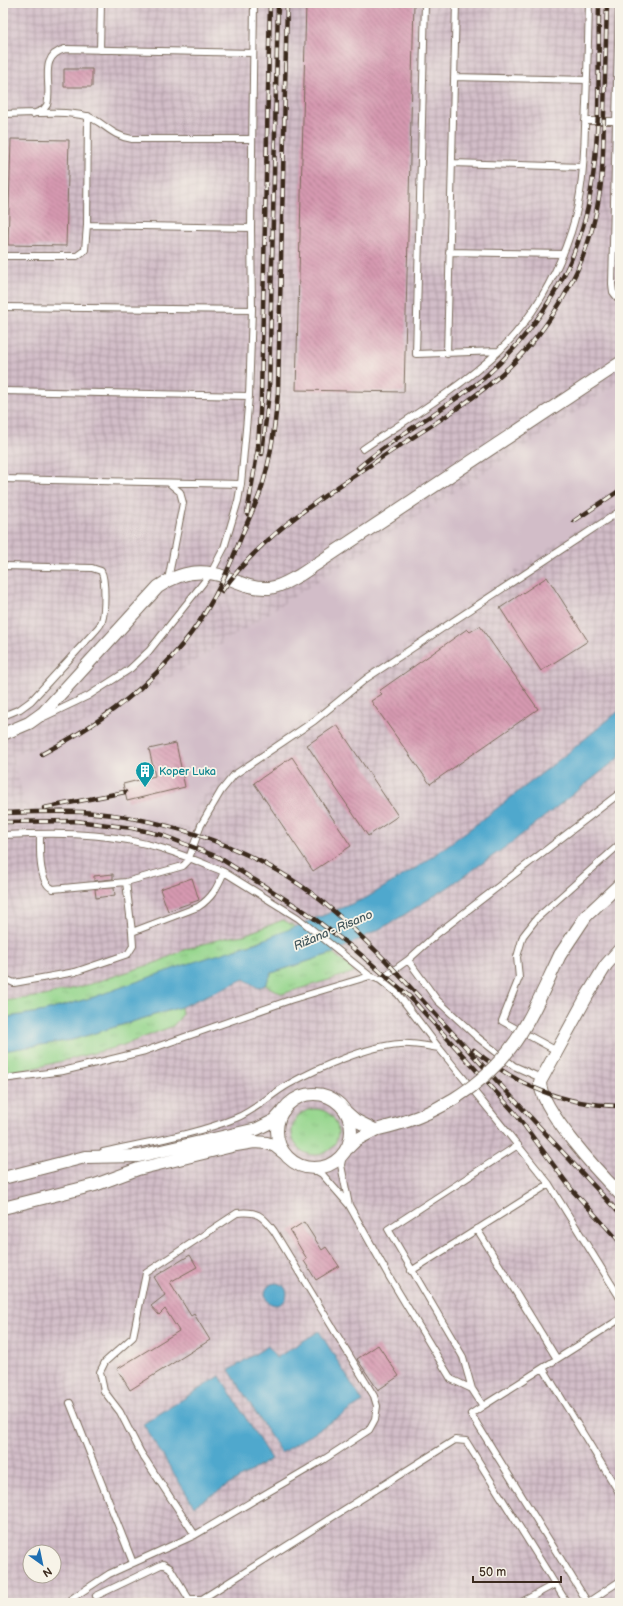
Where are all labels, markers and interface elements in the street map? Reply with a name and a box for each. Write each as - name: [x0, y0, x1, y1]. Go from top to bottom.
- building icon: Koper Luka: [134, 760, 156, 788]
- place label: Koper Luka: [159, 765, 216, 778]
- water label: Rižana - Risano: [291, 907, 375, 954]
- north arrow: [22, 1544, 62, 1584]
- scale bar: [473, 1558, 561, 1584]
- text: N: [40, 1564, 54, 1580]
- text: 50 m: [479, 1565, 506, 1580]

